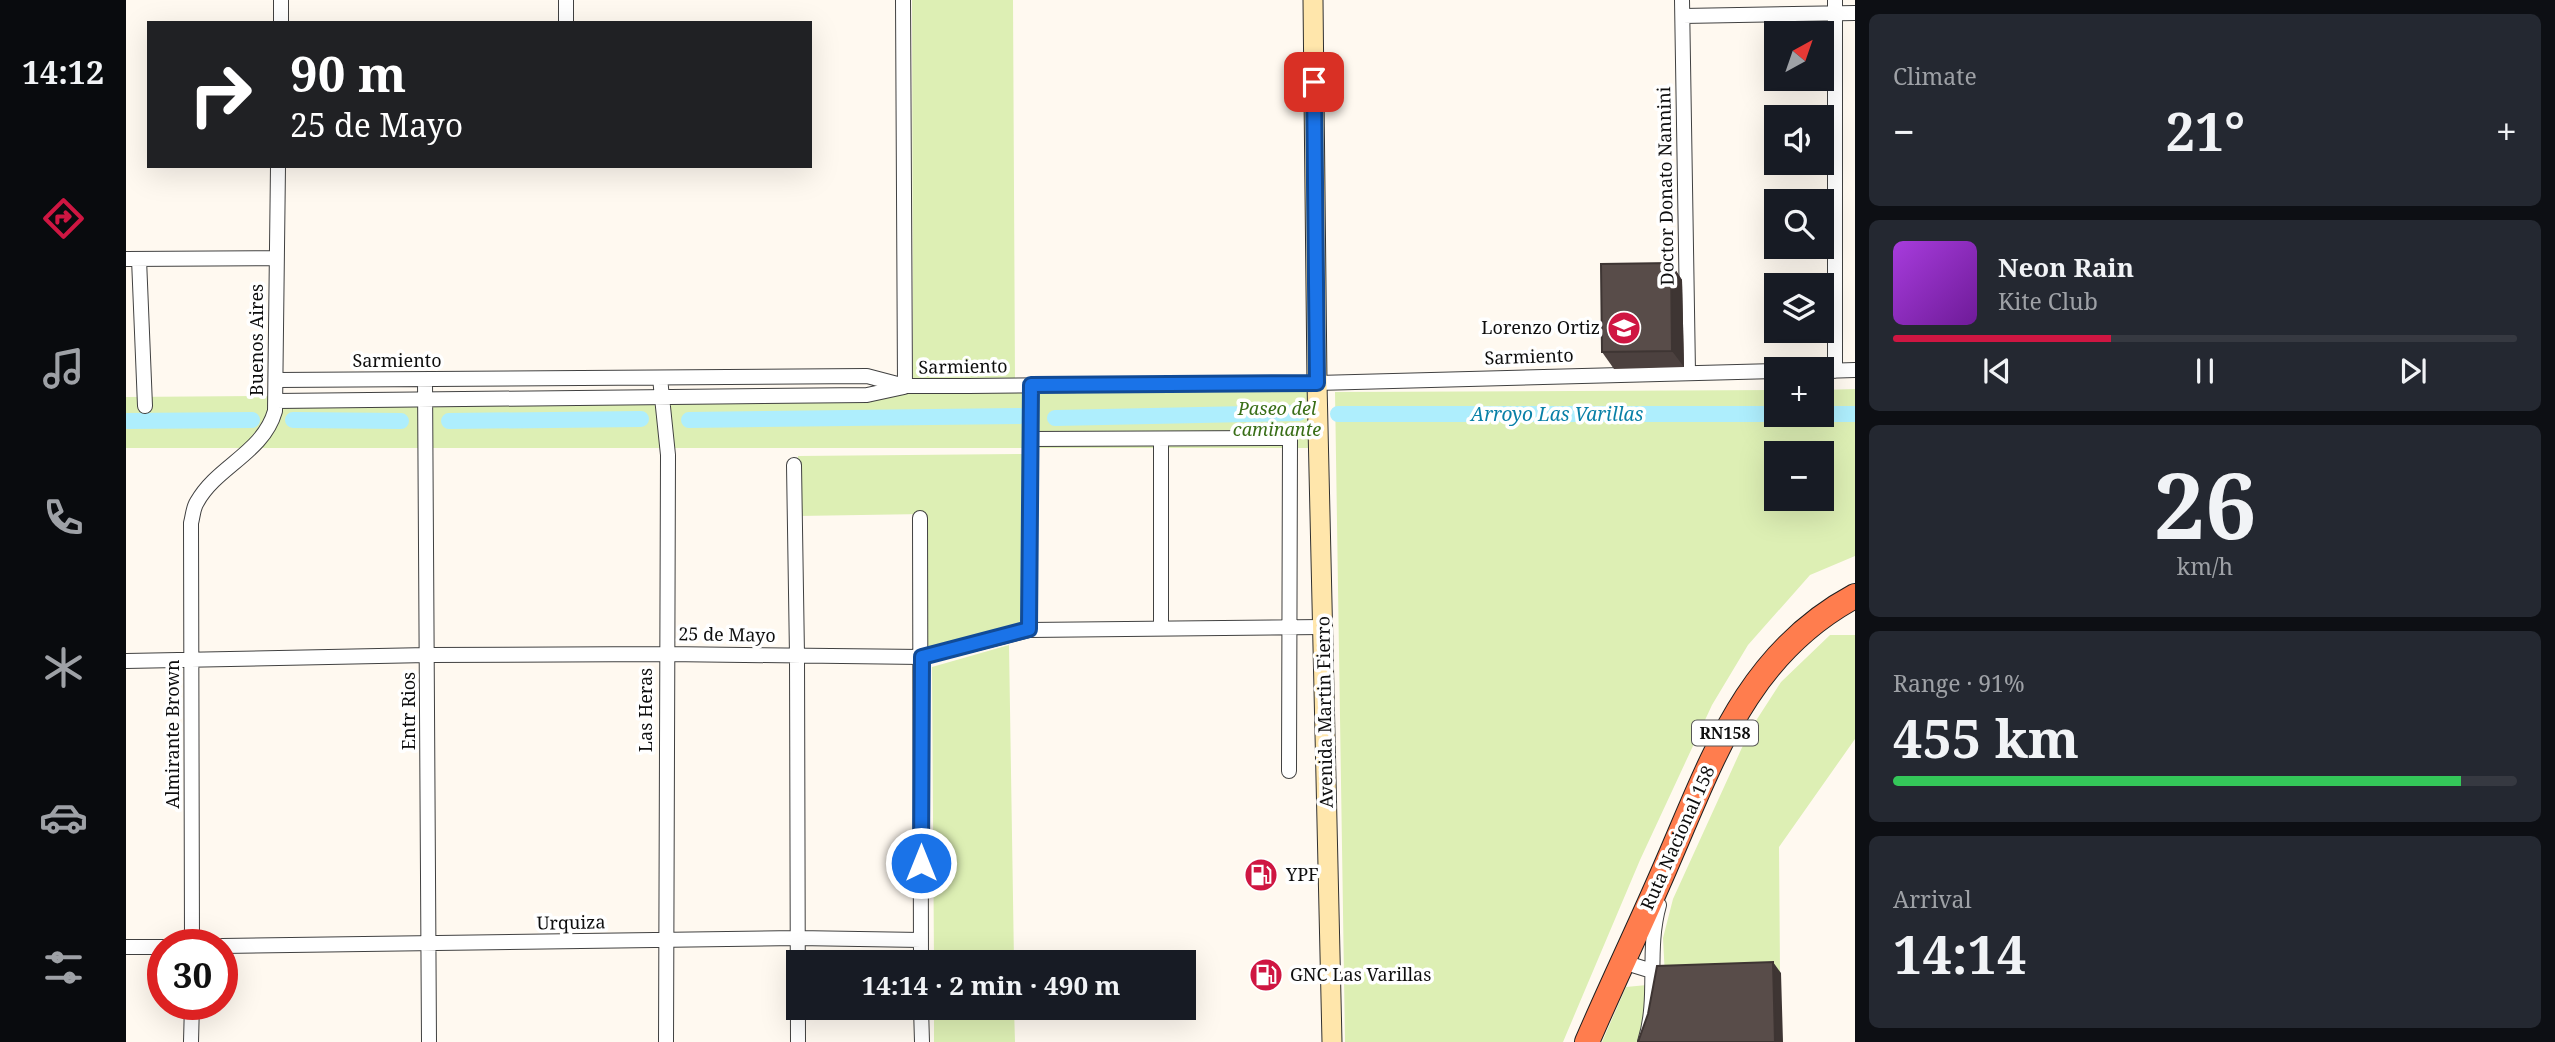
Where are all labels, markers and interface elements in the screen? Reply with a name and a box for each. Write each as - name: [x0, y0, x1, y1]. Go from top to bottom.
- north arrow: [1764, 21, 1834, 91]
- map controls: [1764, 21, 1834, 511]
- text: 90 m: [290, 40, 406, 106]
- icon: right: [175, 49, 266, 140]
- text: 14:12: [22, 50, 104, 93]
- pin: [1284, 52, 1344, 112]
- text: Climate: [1893, 60, 1977, 92]
- icon: arrive: [1295, 63, 1333, 101]
- street label: Doctor Donato Nannini: [1651, 86, 1679, 286]
- text: 21°: [2166, 95, 2245, 166]
- text: 25 de Mayo: [290, 103, 463, 146]
- button: sound: [1764, 105, 1834, 175]
- text: −: [1893, 105, 1915, 157]
- text: +: [2496, 105, 2517, 157]
- button: search: [1764, 189, 1834, 259]
- icon: directions: [39, 194, 88, 243]
- text: Neon Rain: [1998, 249, 2134, 285]
- button: layers: [1764, 273, 1834, 343]
- street label: Buenos Aires: [244, 284, 268, 396]
- text: Kite Club: [1998, 285, 2098, 317]
- school or university icon: Lorenzo Ortiz: [1605, 309, 1643, 347]
- place label: Lorenzo Ortiz: [1481, 315, 1600, 339]
- street label: Sarmiento: [1484, 342, 1574, 370]
- icon: music: [39, 344, 88, 393]
- street label: Sarmiento: [352, 348, 442, 372]
- icon: previous: [1978, 352, 2016, 390]
- icon: pause: [2186, 352, 2224, 390]
- icon: next: [2394, 352, 2432, 390]
- street label: Sarmiento: [918, 353, 1008, 379]
- button: +: [1764, 357, 1834, 427]
- park label: Paseo del caminante: [1233, 396, 1321, 441]
- water label: Arroyo Las Varillas: [1469, 401, 1643, 427]
- button: −: [1764, 441, 1834, 511]
- text: 26: [2154, 442, 2256, 566]
- icon: phone: [39, 493, 88, 542]
- text: km/h: [2177, 550, 2233, 582]
- street label: Avenida Martin Fierro: [1310, 616, 1338, 808]
- street label: 25 de Mayo: [678, 621, 776, 647]
- icon: climate: [39, 643, 88, 692]
- street label: Almirante Brown: [160, 659, 184, 809]
- text: Range · 91%: [1893, 667, 2025, 699]
- street label: Las Heras: [633, 668, 657, 752]
- street label: Entr Rios: [396, 672, 420, 750]
- text: 455 km: [1893, 702, 2079, 773]
- road number: RN158: [1692, 720, 1758, 746]
- street label: Ruta Nacional 158: [1635, 762, 1720, 913]
- icon: car: [39, 793, 88, 842]
- position arrow: [884, 826, 958, 900]
- fuel station icon: YPF: [1242, 856, 1280, 894]
- place label: YPF: [1285, 862, 1319, 886]
- text: Arrival: [1893, 883, 1972, 915]
- street label: Urquiza: [536, 909, 606, 935]
- text: 14:14: [1893, 918, 2026, 989]
- speed limit sign: 30: [147, 929, 238, 1020]
- icon: filters: [39, 943, 88, 992]
- fuel station icon: GNC Las Varillas: [1247, 956, 1285, 994]
- place label: GNC Las Varillas: [1290, 962, 1431, 986]
- text: 14:14 · 2 min · 490 m: [861, 967, 1121, 1003]

